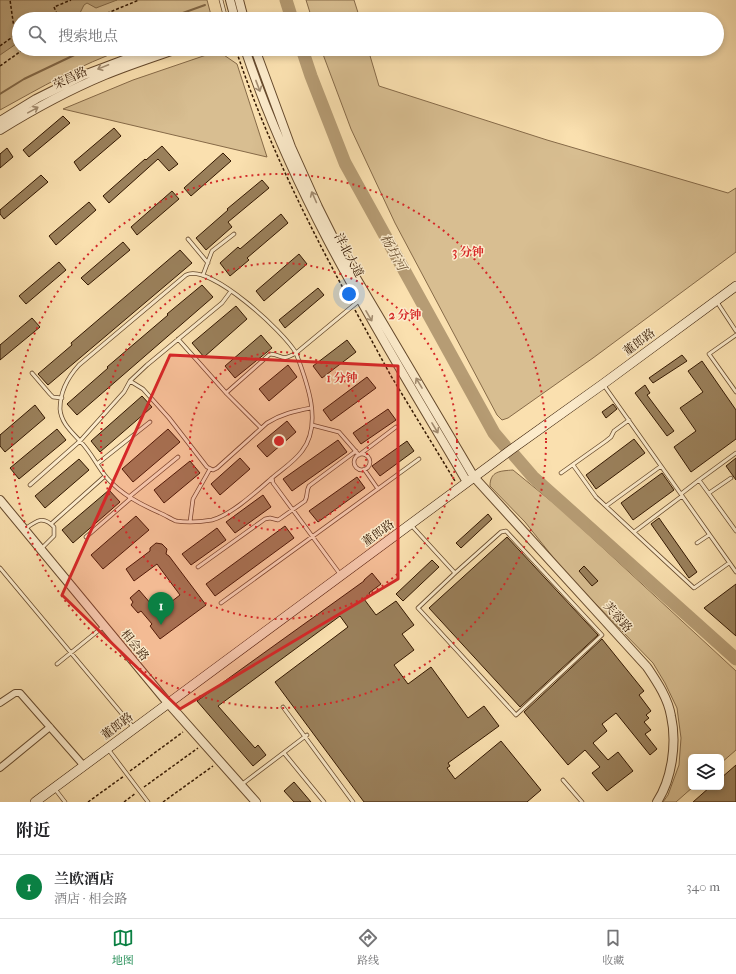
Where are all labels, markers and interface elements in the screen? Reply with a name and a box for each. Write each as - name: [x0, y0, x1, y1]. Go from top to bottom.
- search box: [12, 12, 724, 56]
- icon: search: [26, 23, 48, 45]
- text: 搜索地点: [58, 27, 118, 45]
- street label: 荣昌路: [51, 64, 89, 92]
- one-way arrow: [98, 64, 110, 71]
- one-way arrow: [255, 79, 263, 91]
- one-way arrow: [27, 106, 39, 114]
- one-way arrow: [309, 191, 317, 203]
- street label: 洋北大道: [332, 231, 366, 279]
- water label: 杨圩河: [378, 232, 411, 275]
- text: 3 分钟: [452, 245, 484, 260]
- your location: [339, 284, 359, 304]
- text: 2 分钟: [389, 308, 421, 322]
- one-way arrow: [366, 310, 374, 322]
- street label: 董郎路: [620, 326, 658, 358]
- text: 1 分钟: [327, 371, 357, 385]
- one-way arrow: [414, 377, 422, 389]
- one-way arrow: [432, 422, 440, 434]
- centre of rings: [272, 434, 286, 448]
- street label: 董郎路: [359, 517, 397, 549]
- pin: 1: [148, 592, 174, 625]
- street label: 芙蓉路: [601, 599, 635, 635]
- street label: 相会路: [118, 627, 152, 663]
- street label: 董郎路: [98, 710, 136, 742]
- map controls: [688, 754, 724, 790]
- button: layers: [688, 754, 724, 790]
- text: 附近: [16, 820, 50, 840]
- text: 兰欧酒店: [54, 870, 114, 888]
- text: 1: [27, 879, 31, 894]
- text: 340 m: [686, 879, 720, 894]
- text: 酒店 · 相会路: [54, 891, 127, 906]
- tab: 地图: [112, 927, 134, 967]
- tab: 路线: [357, 927, 379, 967]
- tab: 收藏: [602, 927, 624, 967]

